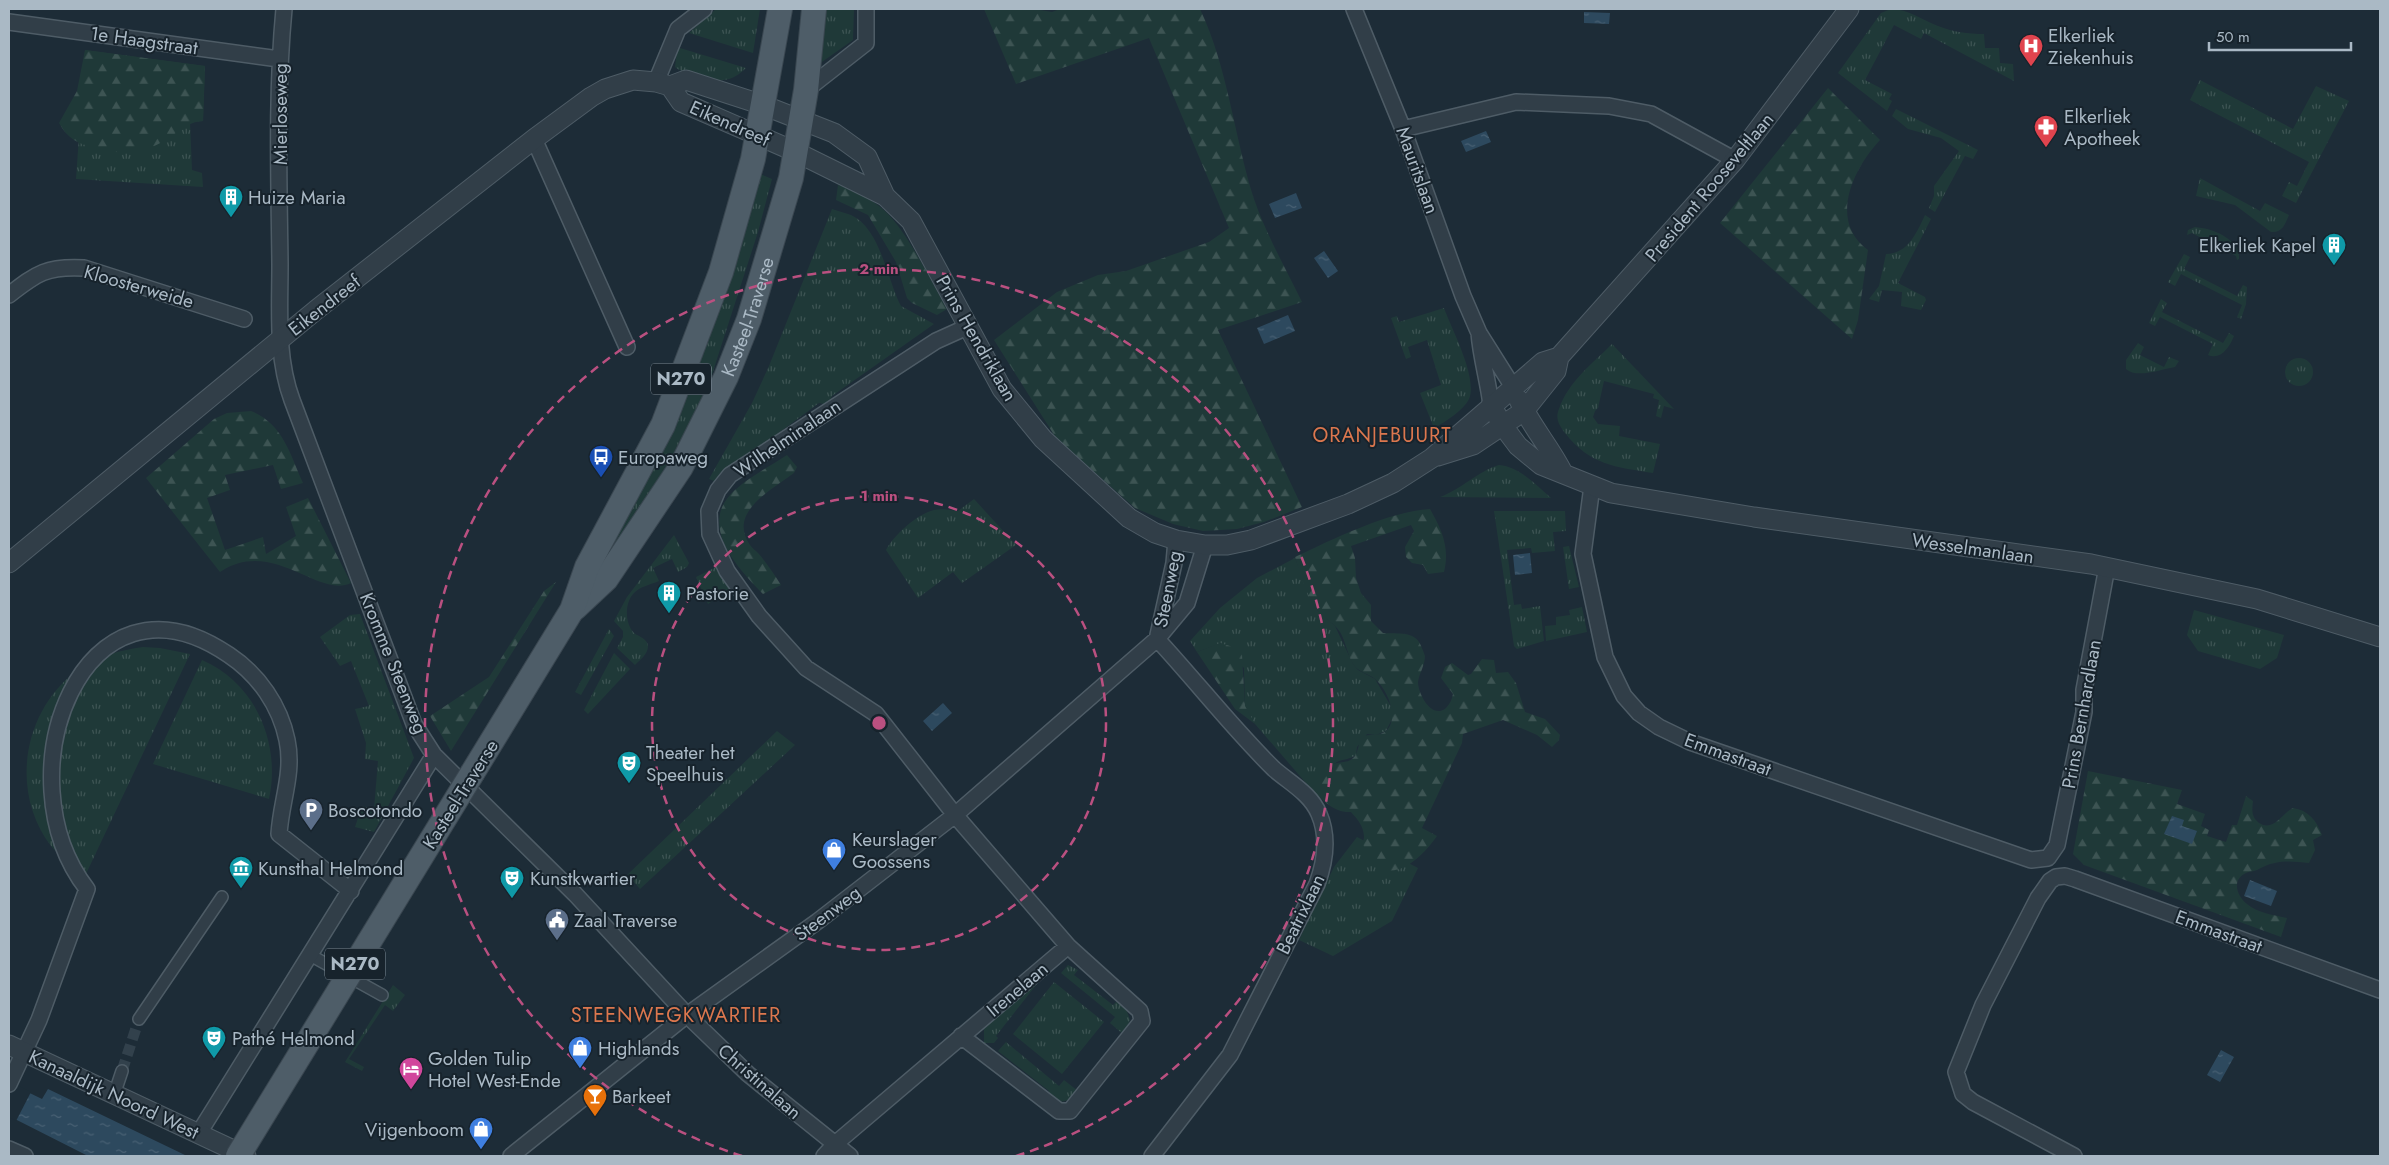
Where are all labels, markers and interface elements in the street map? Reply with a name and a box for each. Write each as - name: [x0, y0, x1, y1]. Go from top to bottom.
- street label: 1e Haagstraat: [88, 20, 200, 61]
- scale bar: [2209, 20, 2352, 52]
- place label: Elkerliek Ziekenhuis: [2048, 22, 2134, 71]
- text: 50 m: [2216, 26, 2250, 48]
- hospital icon: Elkerliek Ziekenhuis: [2018, 33, 2044, 67]
- street label: Mierloseweg: [267, 63, 294, 165]
- street label: Eikendreef: [685, 94, 775, 153]
- place label: Elkerliek Apotheek: [2064, 103, 2141, 152]
- street label: President Rooseveltlaan: [1639, 107, 1780, 268]
- pharmacy icon: Elkerliek Apotheek: [2033, 114, 2059, 148]
- street label: Mauritslaan: [1389, 123, 1446, 217]
- building icon: Huize Maria: [218, 184, 244, 218]
- place label: Huize Maria: [248, 184, 346, 211]
- place label: Elkerliek Kapel: [2199, 232, 2316, 259]
- building icon: Elkerliek Kapel: [2321, 232, 2347, 266]
- street label: Kasteel-Traverse: [715, 254, 781, 381]
- street label: Kloosterweide: [81, 258, 197, 315]
- text: 2 min: [859, 258, 899, 280]
- street label: Eikendreef: [282, 268, 367, 342]
- street label: Prins Hendriklaan: [930, 270, 1024, 406]
- road number: N270: [651, 364, 711, 394]
- street label: Wilhelminalaan: [728, 393, 846, 484]
- district label: ORANJEBUURT: [1312, 421, 1452, 450]
- bus stop icon: Europaweg: [588, 444, 614, 478]
- place label: Europaweg: [618, 444, 708, 471]
- text: 1 min: [860, 485, 898, 507]
- street label: Wesselmanlaan: [1910, 527, 2036, 570]
- street label: Steenweg: [1147, 548, 1188, 630]
- building icon: Pastorie: [656, 580, 682, 614]
- place label: Pastorie: [686, 580, 749, 607]
- street label: Kromme Steenweg: [353, 589, 434, 738]
- street label: Prins Bernhardlaan: [2055, 637, 2108, 791]
- centre of rings: [870, 714, 888, 732]
- street label: Emmastraat: [1681, 726, 1776, 783]
- street label: Kasteel-Traverse: [416, 734, 505, 854]
- place label: Theater het Speelhuis: [646, 739, 735, 788]
- theatre icon: Theater het Speelhuis: [616, 750, 642, 784]
- parking icon: Boscotondo: [298, 797, 324, 831]
- place label: Boscotondo: [328, 797, 422, 824]
- place label: Keurslager Goossens: [852, 826, 937, 875]
- shop icon: Keurslager Goossens: [821, 837, 847, 871]
- museum icon: Kunsthal Helmond: [228, 855, 254, 889]
- place label: Kunsthal Helmond: [258, 855, 403, 882]
- theatre icon: Kunstkwartier: [499, 865, 525, 899]
- place label: Kunstkwartier: [530, 865, 636, 892]
- street label: Beatrixlaan: [1269, 870, 1331, 959]
- street label: Steenweg: [788, 879, 866, 948]
- street label: Emmastraat: [2172, 903, 2267, 960]
- public building icon: Zaal Traverse: [544, 907, 570, 941]
- place label: Zaal Traverse: [574, 907, 678, 934]
- road number: N270: [325, 949, 385, 980]
- street label: Irenelaan: [981, 956, 1054, 1023]
- district label: STEENWEGKWARTIER: [571, 1001, 781, 1030]
- theatre icon: Pathé Helmond: [201, 1025, 227, 1059]
- place label: Pathé Helmond: [232, 1025, 355, 1052]
- shop icon: Highlands: [567, 1035, 593, 1069]
- place label: Highlands: [598, 1035, 680, 1062]
- street label: Christinalaan: [712, 1037, 808, 1125]
- street label: Kanaaldijk Noord West: [24, 1043, 204, 1146]
- place label: Golden Tulip Hotel West-Ende: [428, 1045, 561, 1094]
- hotel icon: Golden Tulip Hotel West-Ende: [398, 1056, 424, 1090]
- bar icon: Barkeet: [582, 1083, 608, 1117]
- place label: Barkeet: [612, 1083, 671, 1110]
- place label: Vijgenboom: [365, 1116, 464, 1143]
- shop icon: Vijgenboom: [468, 1116, 494, 1150]

